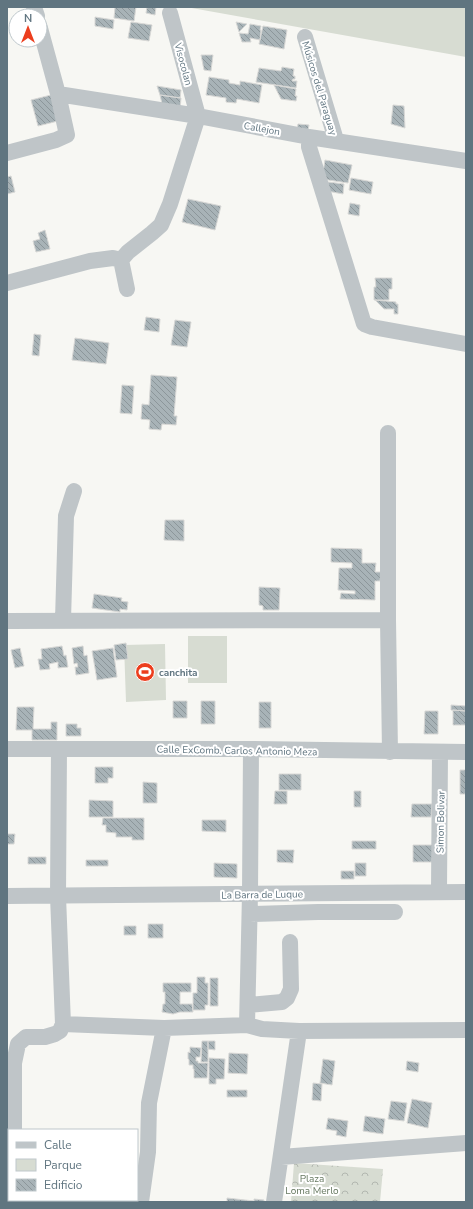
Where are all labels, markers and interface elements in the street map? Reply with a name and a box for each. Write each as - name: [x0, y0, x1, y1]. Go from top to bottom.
- north arrow: [8, 8, 48, 48]
- text: N: [24, 11, 32, 26]
- street label: Visocolan: [170, 40, 195, 87]
- street label: Músicos del Paraguay: [298, 40, 340, 138]
- street label: Callejon: [243, 119, 281, 139]
- sports icon: canchita: [134, 661, 156, 683]
- place label: canchita: [159, 666, 197, 680]
- street label: Calle ExComb. Carlos Antonio Meza: [156, 743, 317, 759]
- street label: Simon Bolivar: [433, 790, 449, 853]
- street label: La Barra de Luque: [221, 887, 303, 903]
- legend: [8, 1129, 138, 1201]
- text: Calle: [44, 1137, 72, 1153]
- text: Parque: [44, 1157, 82, 1173]
- park label: Plaza Loma Merlo: [285, 1172, 339, 1198]
- text: Edificio: [44, 1177, 83, 1193]

